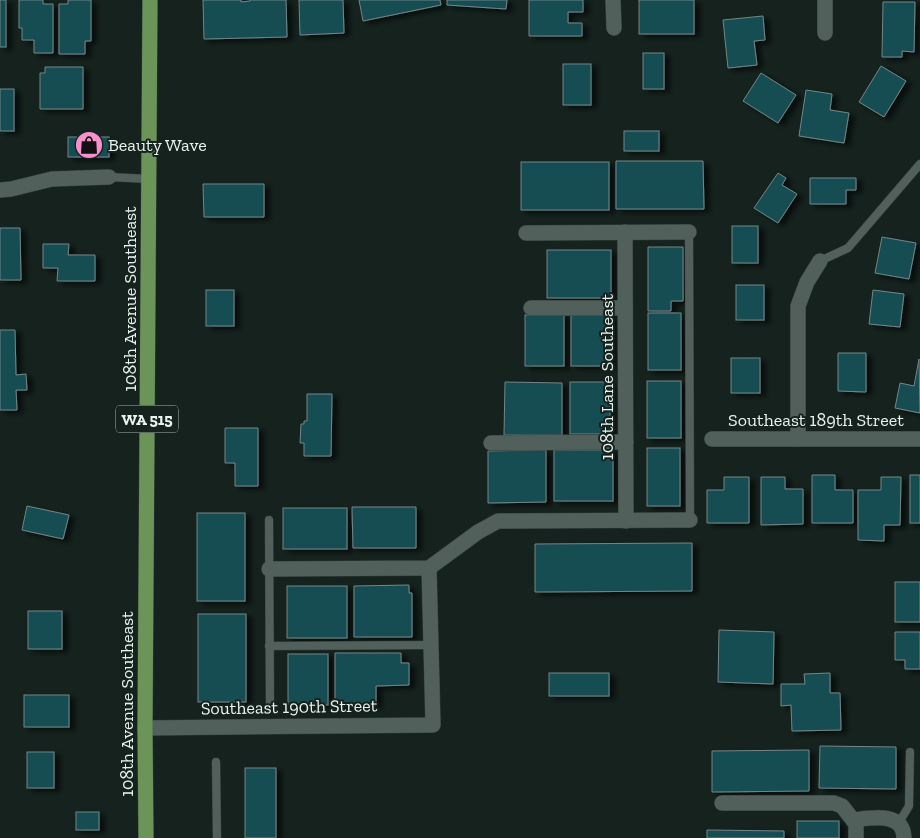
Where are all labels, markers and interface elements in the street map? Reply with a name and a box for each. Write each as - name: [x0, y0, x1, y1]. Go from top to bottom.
- shop icon: Beauty Wave: [74, 130, 104, 160]
- place label: Beauty Wave: [108, 134, 207, 156]
- street label: 108th Avenue Southeast: [119, 206, 141, 392]
- street label: 108th Lane Southeast: [596, 293, 618, 460]
- road number: WA 515: [116, 406, 178, 432]
- street label: Southeast 189th Street: [728, 409, 904, 431]
- street label: 108th Avenue Southeast: [116, 611, 138, 797]
- street label: Southeast 190th Street: [201, 694, 378, 720]

